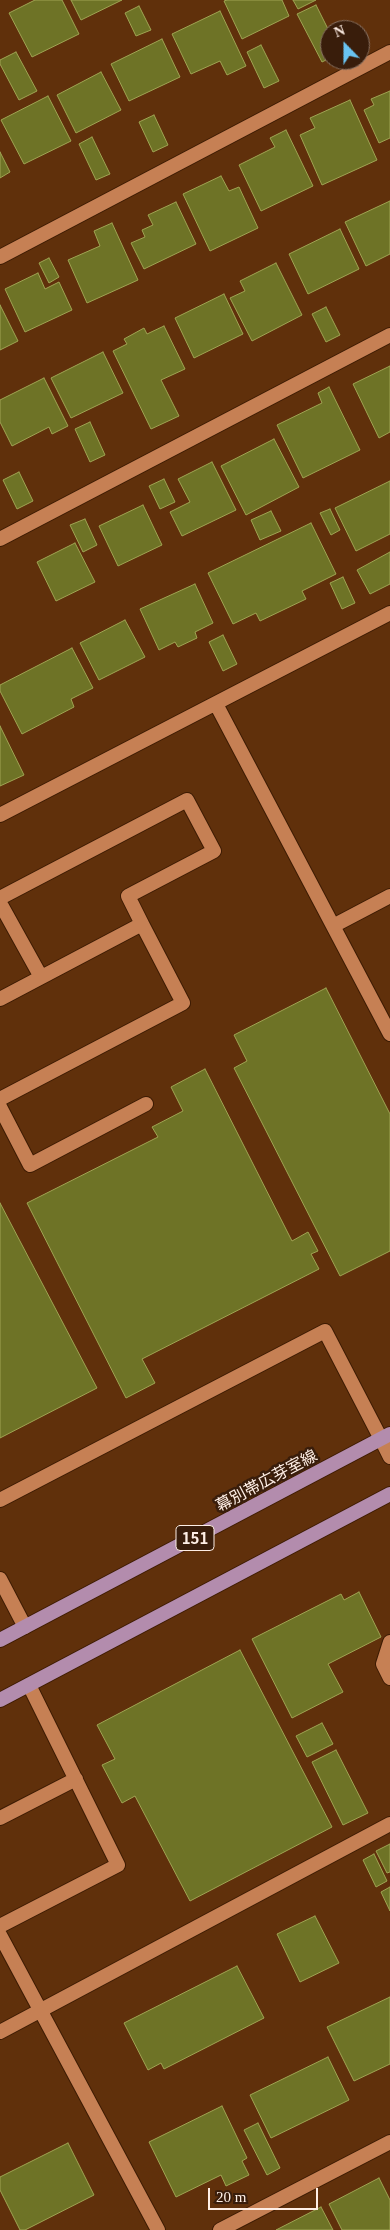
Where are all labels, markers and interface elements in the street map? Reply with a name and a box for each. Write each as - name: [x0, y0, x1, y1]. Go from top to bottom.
- north arrow: [320, 20, 370, 70]
- text: N: [332, 23, 347, 40]
- street label: 幕別帯広芽室線: [212, 1445, 320, 1515]
- road number: 151: [176, 1526, 214, 1550]
- scale bar: [210, 2178, 320, 2210]
- text: 20 m: [216, 2189, 246, 2205]

